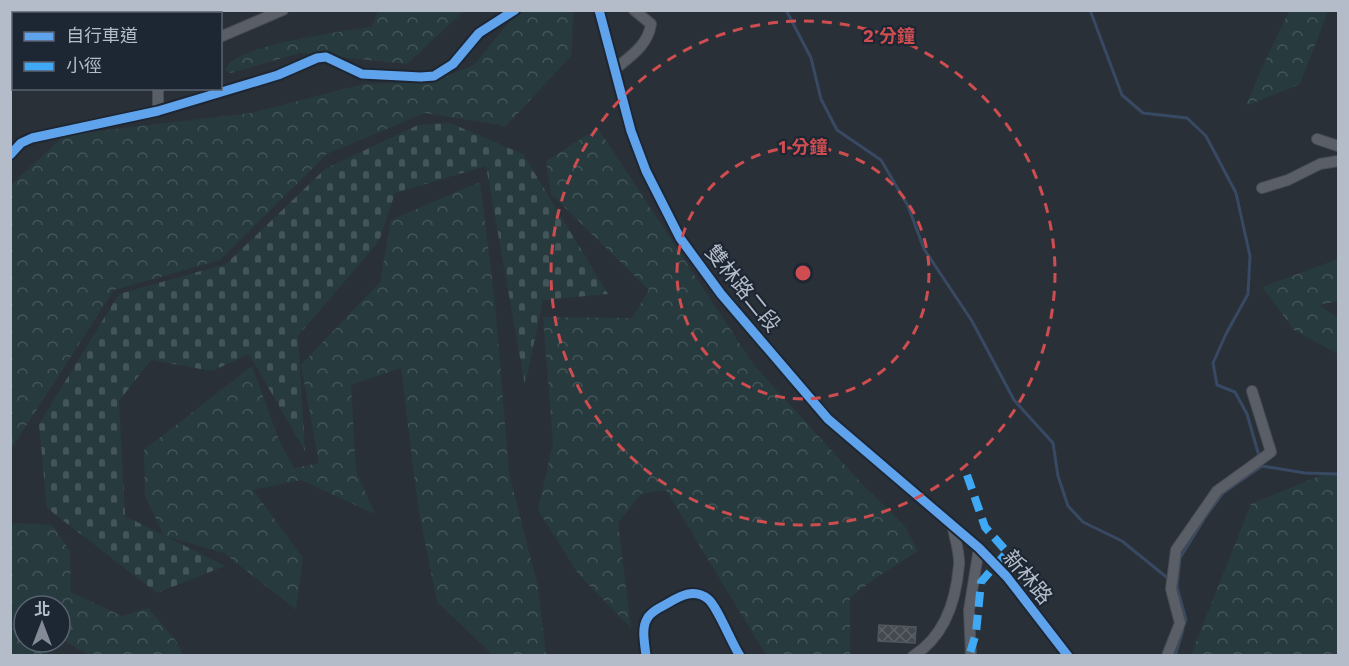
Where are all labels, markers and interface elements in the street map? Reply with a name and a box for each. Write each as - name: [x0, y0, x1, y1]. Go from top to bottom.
- legend: [12, 12, 222, 90]
- text: 自行車道: [66, 25, 138, 46]
- text: 2 分鐘: [863, 25, 915, 46]
- text: 小徑: [66, 55, 102, 76]
- text: 1 分鐘: [779, 136, 827, 157]
- street label: 雙林路二段: [700, 239, 786, 337]
- centre of rings: [793, 263, 813, 283]
- street label: 新林路: [998, 545, 1058, 609]
- north arrow: [12, 594, 72, 654]
- text: 北: [34, 600, 50, 619]

